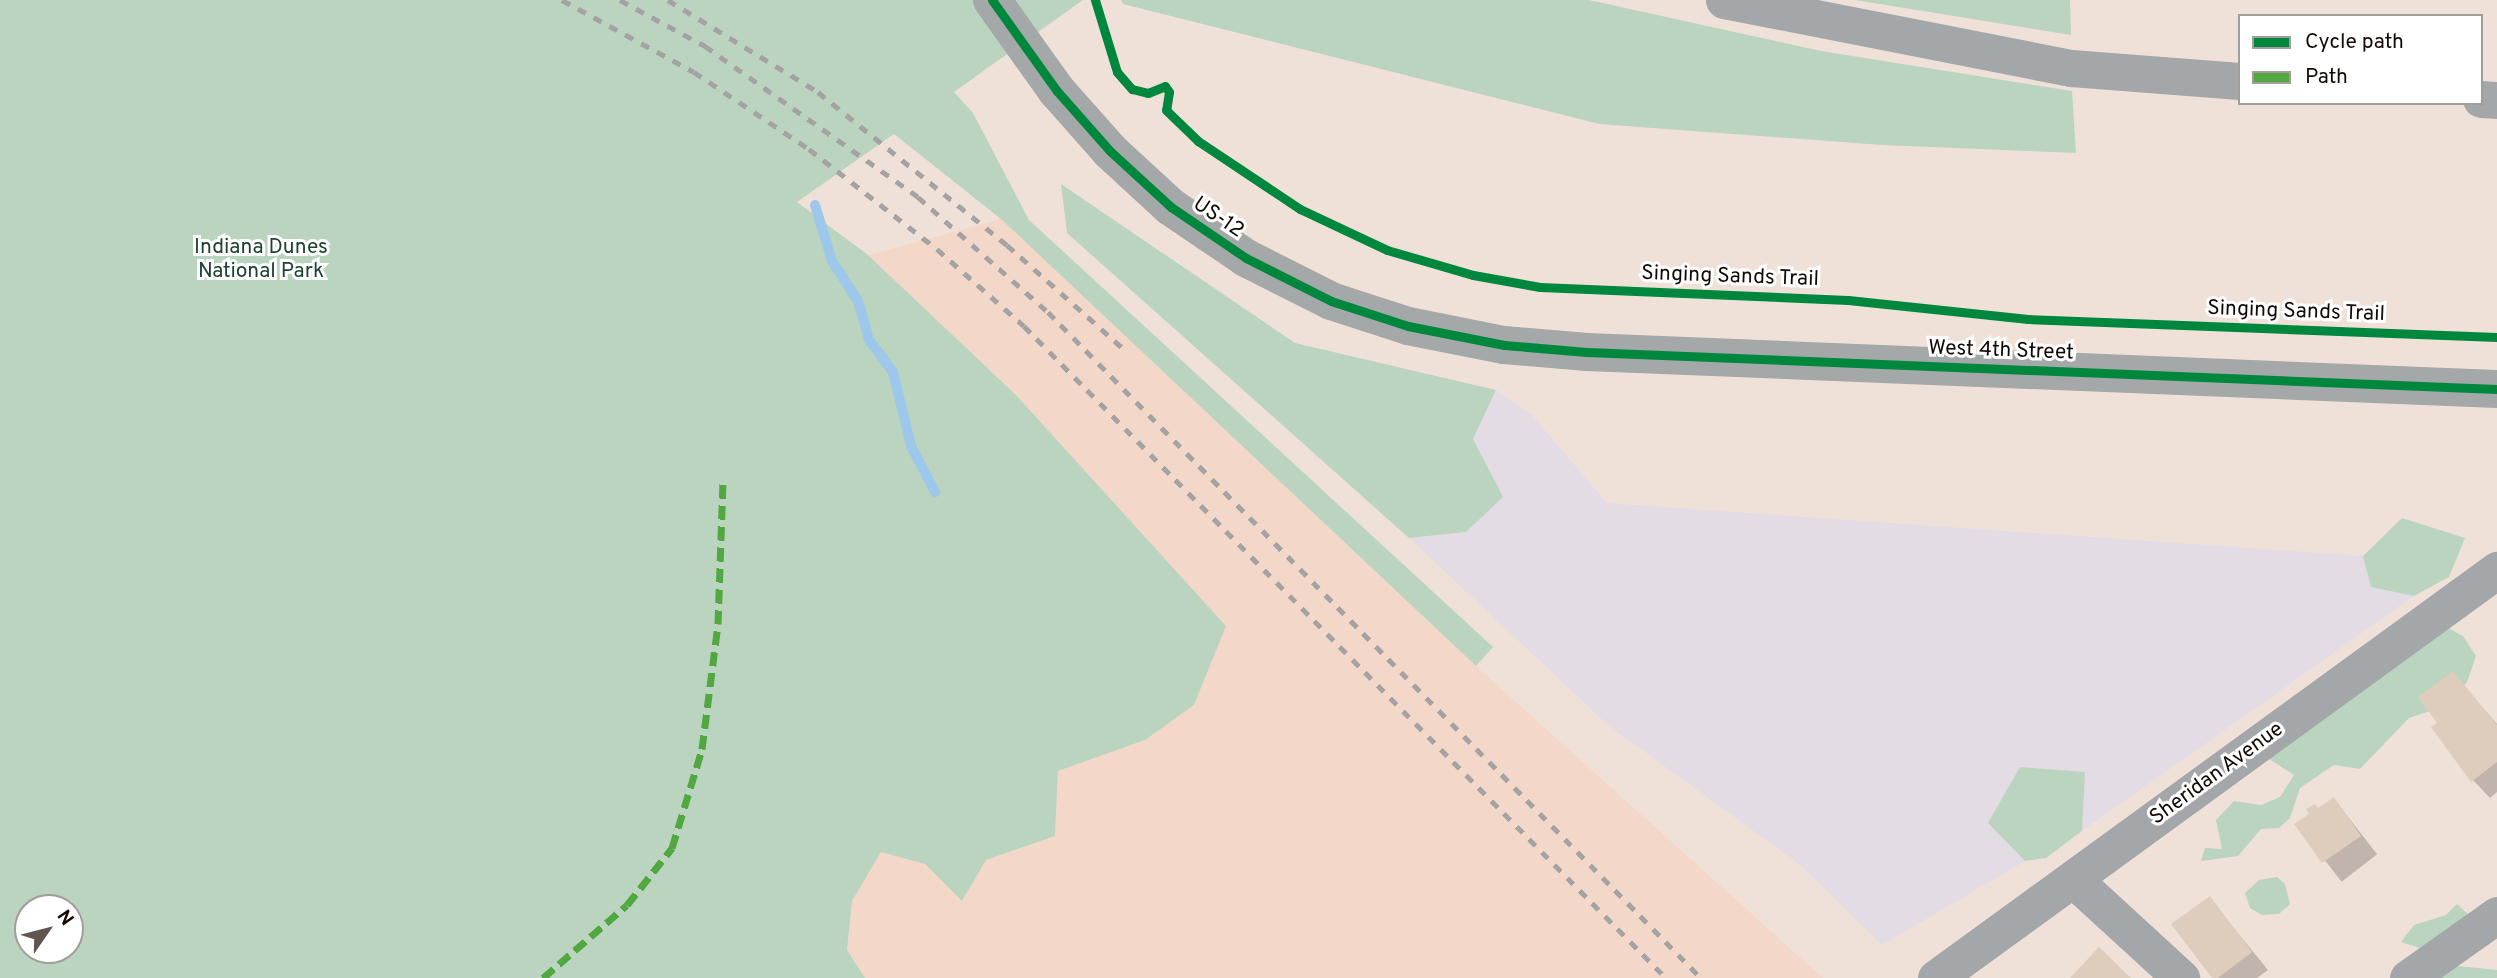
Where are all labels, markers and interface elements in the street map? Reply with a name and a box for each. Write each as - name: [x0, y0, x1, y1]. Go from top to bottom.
- legend: [2238, 14, 2483, 105]
- text: Cycle path: [2305, 29, 2404, 56]
- text: Path: [2305, 64, 2348, 91]
- street label: US-12: [1188, 192, 1248, 244]
- park label: Indiana Dunes National Park: [194, 235, 328, 285]
- street label: Singing Sands Trail: [1640, 261, 1820, 293]
- street label: Singing Sands Trail: [2206, 296, 2386, 328]
- street label: West 4th Street: [1928, 336, 2074, 366]
- street label: Sheridan Avenue: [2145, 717, 2289, 831]
- north arrow: [14, 894, 84, 964]
- text: N: [51, 906, 78, 931]

